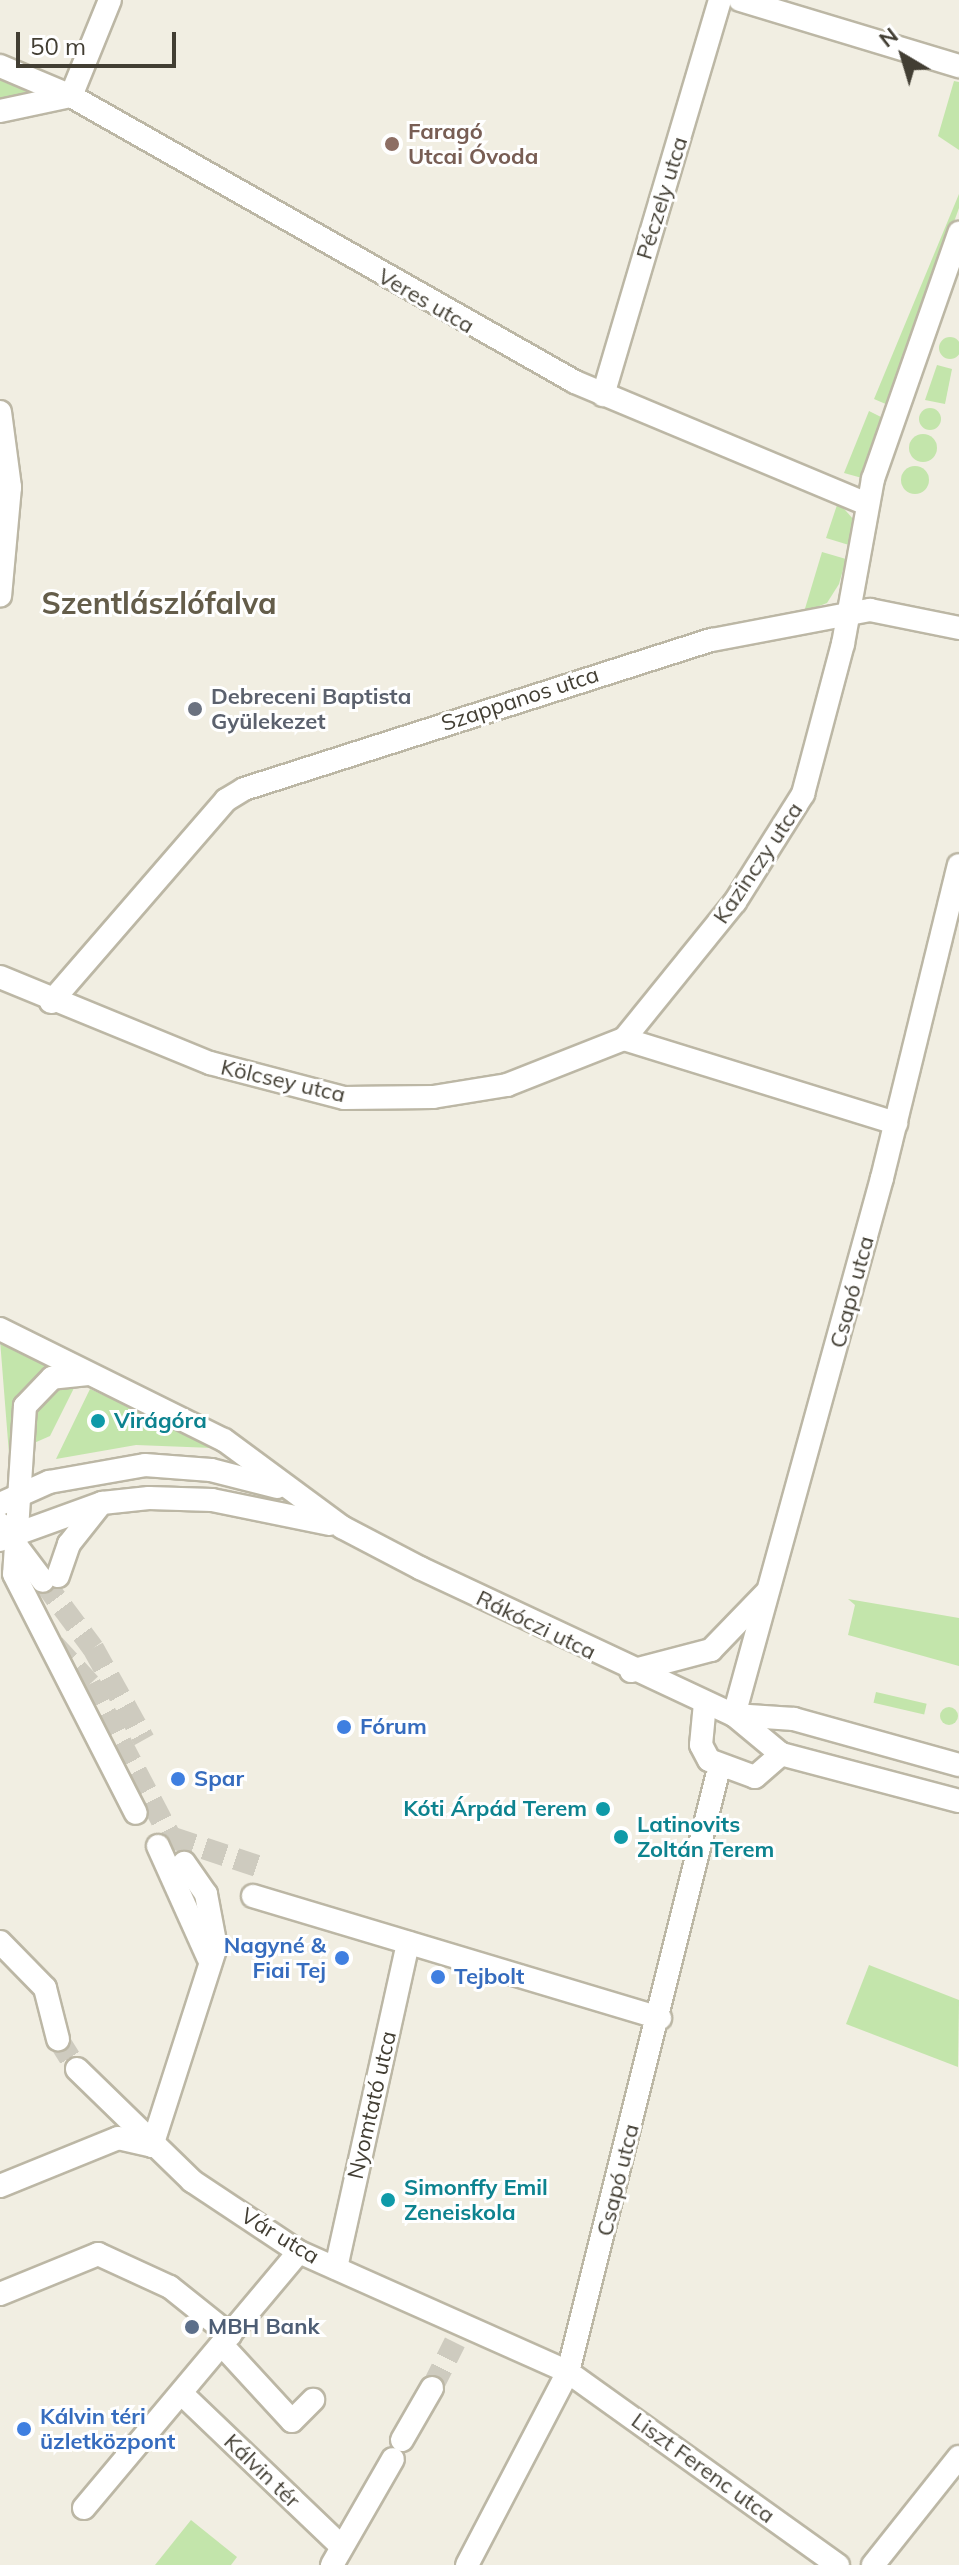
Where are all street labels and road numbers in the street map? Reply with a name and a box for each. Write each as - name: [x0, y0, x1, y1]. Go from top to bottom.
- street label: Péczely utca: [631, 134, 693, 262]
- street label: Veres utca: [373, 263, 479, 339]
- street label: Szappanos utca: [438, 661, 602, 737]
- street label: Kazinczy utca: [708, 797, 808, 929]
- street label: Kölcsey utca: [218, 1054, 348, 1108]
- street label: Csapó utca: [824, 1233, 880, 1351]
- street label: Rákóczi utca: [472, 1585, 600, 1665]
- street label: Nyomtató utca: [342, 2029, 402, 2181]
- street label: Csapó utca: [591, 2121, 645, 2239]
- street label: Vár utca: [236, 2202, 324, 2270]
- street label: Liszt Ferenc utca: [626, 2407, 780, 2529]
- street label: Kálvin tér: [218, 2428, 306, 2514]

